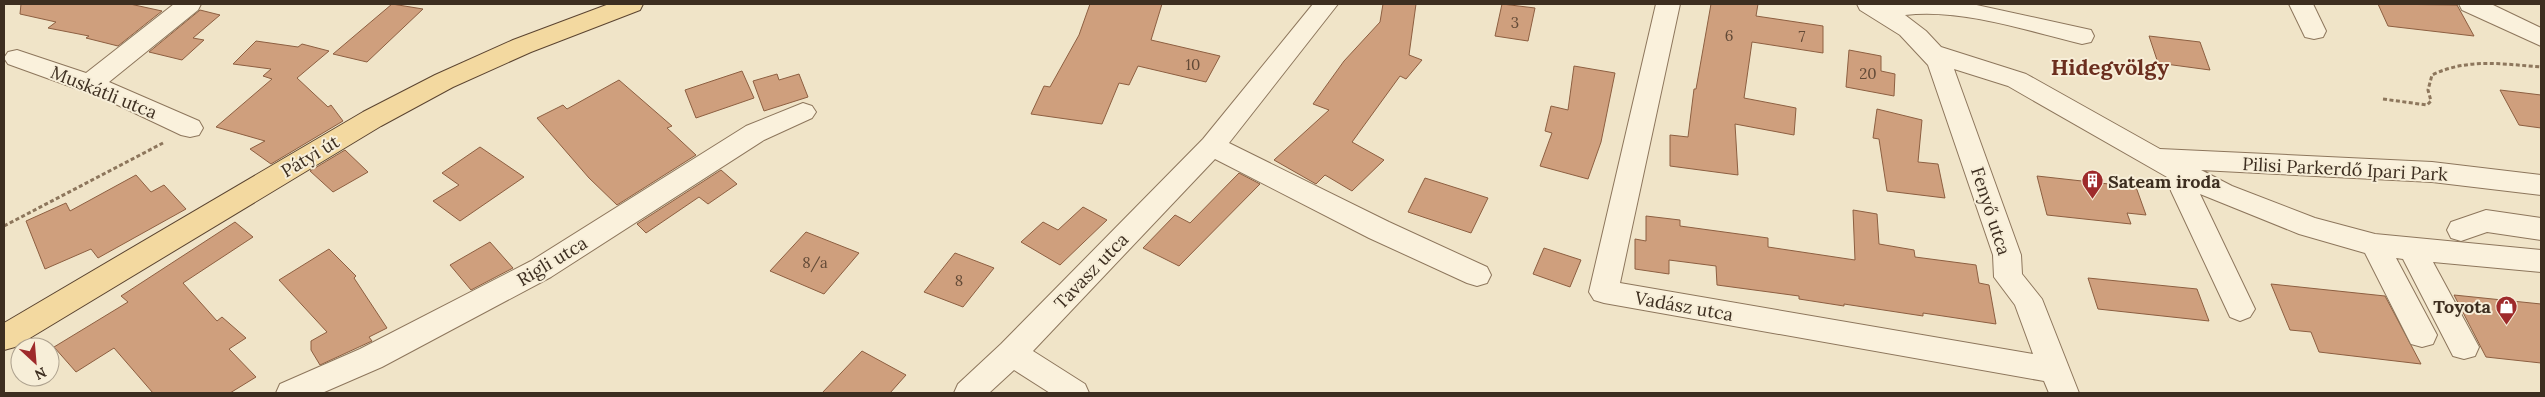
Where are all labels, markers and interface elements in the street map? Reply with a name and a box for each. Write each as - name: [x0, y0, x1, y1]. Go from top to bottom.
- house number: 3: [1511, 13, 1519, 32]
- house number: 6: [1725, 26, 1733, 45]
- house number: 7: [1799, 27, 1806, 46]
- district label: Hidegvölgy: [2051, 53, 2170, 81]
- house number: 10: [1186, 55, 1200, 74]
- street label: Muskátli utca: [47, 60, 161, 124]
- house number: 20: [1859, 64, 1877, 83]
- street label: Pátyi út: [277, 130, 343, 182]
- street label: Pilisi Parkerdő Ipari Park: [2242, 152, 2449, 186]
- street label: Fenyő utca: [1966, 164, 2016, 258]
- building icon: Sateam iroda: [2080, 169, 2104, 200]
- place label: Sateam iroda: [2108, 170, 2221, 193]
- street label: Tavasz utca: [1049, 228, 1133, 314]
- street label: Rigli utca: [513, 231, 591, 291]
- house number: 8/a: [802, 253, 828, 273]
- house number: 8: [955, 271, 963, 290]
- street label: Vadász utca: [1632, 286, 1735, 326]
- shop icon: Toyota: [2495, 294, 2519, 325]
- place label: Toyota: [2433, 295, 2492, 318]
- north arrow: [10, 337, 60, 387]
- text: N: [32, 363, 50, 384]

